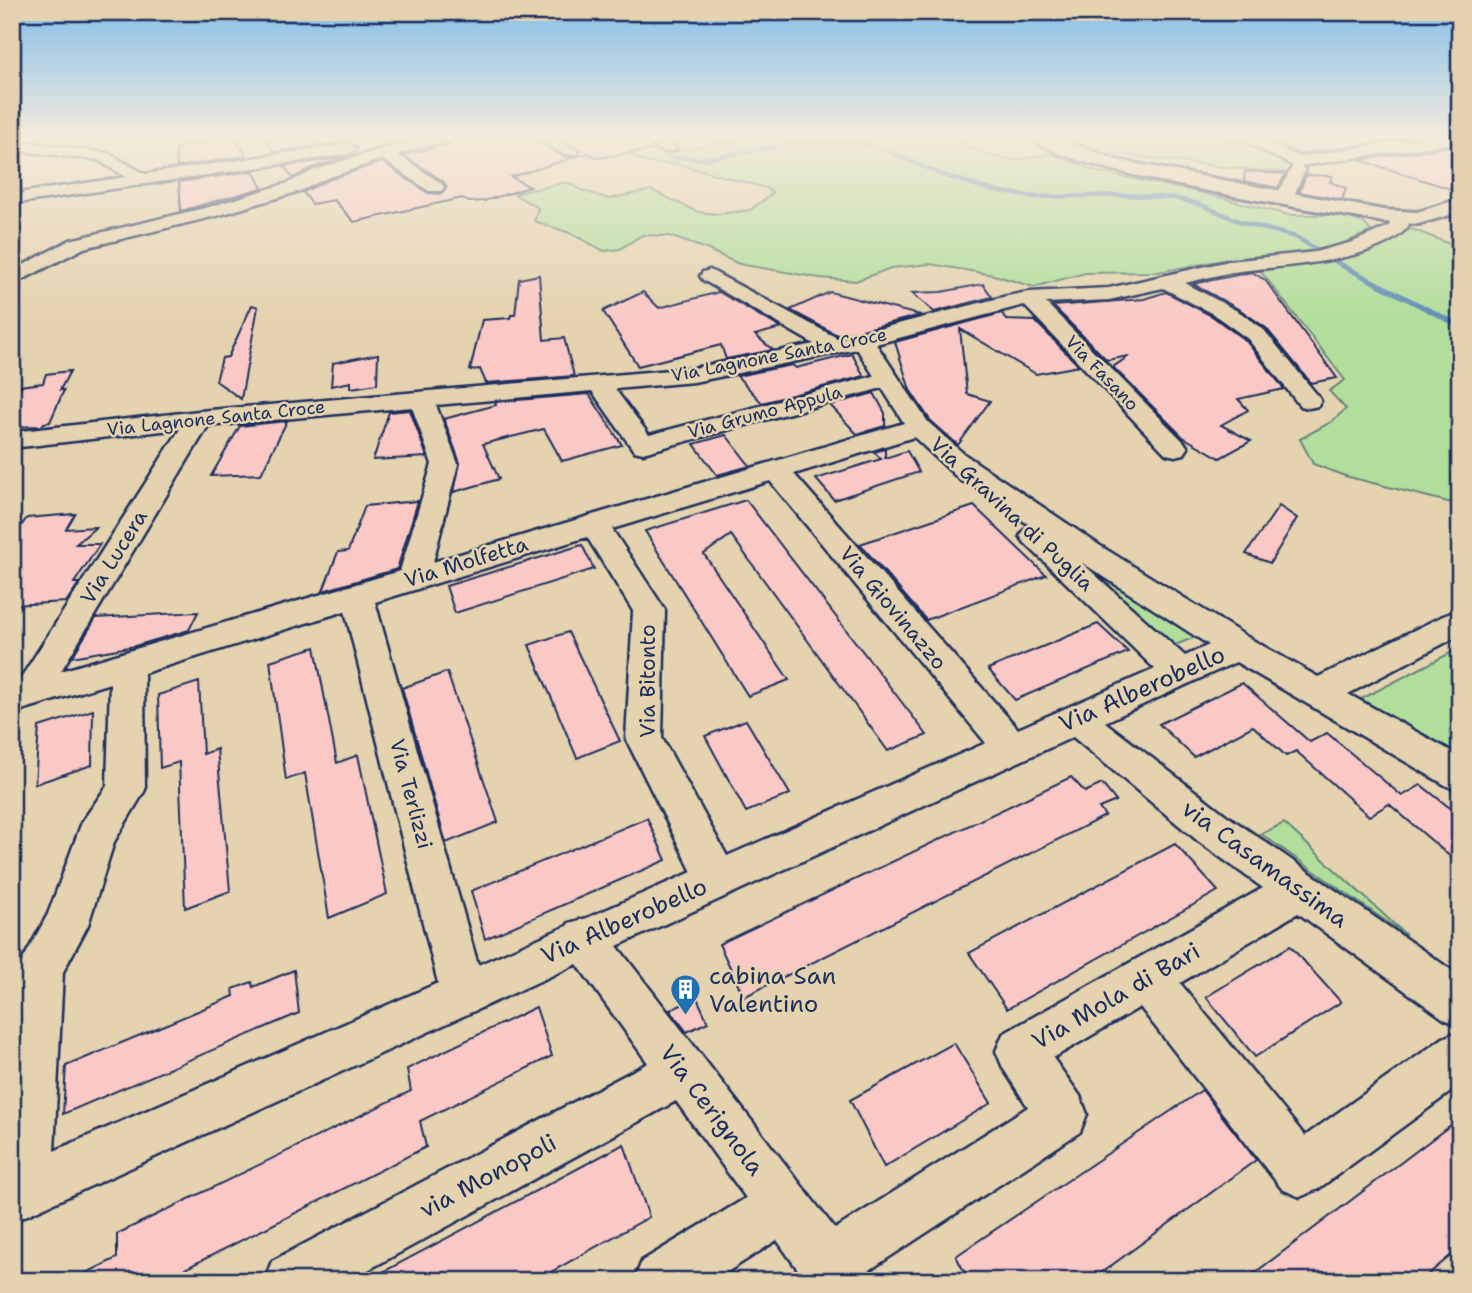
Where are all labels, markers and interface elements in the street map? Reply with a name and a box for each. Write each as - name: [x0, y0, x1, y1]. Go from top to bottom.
- street label: Via Lagnone Santa Croce: [669, 322, 889, 388]
- street label: Via Fasano: [1060, 330, 1144, 416]
- street label: Via Grumo Appula: [685, 380, 845, 444]
- street label: Via Lagnone Santa Croce: [106, 395, 326, 441]
- street label: Via Gravina di Puglia: [924, 431, 1100, 597]
- street label: Via Lucera: [74, 505, 154, 609]
- street label: Via Molfetta: [401, 530, 531, 594]
- street label: Via Giovinazzo: [833, 540, 953, 676]
- street label: Via Bitonto: [634, 624, 662, 738]
- street label: Via Alberobello: [1054, 638, 1230, 740]
- street label: Via Terlizzi: [383, 736, 439, 852]
- street label: via Casamassima: [1175, 793, 1355, 935]
- street label: Via Alberobello: [536, 870, 712, 972]
- street label: Via Mola di Bari: [1026, 935, 1206, 1057]
- place label: cabina San Valentino: [709, 960, 836, 1020]
- building icon: cabina San Valentino: [669, 973, 703, 1017]
- street label: Via Cerignola: [652, 1038, 772, 1182]
- street label: via Monopoli: [414, 1126, 562, 1226]

